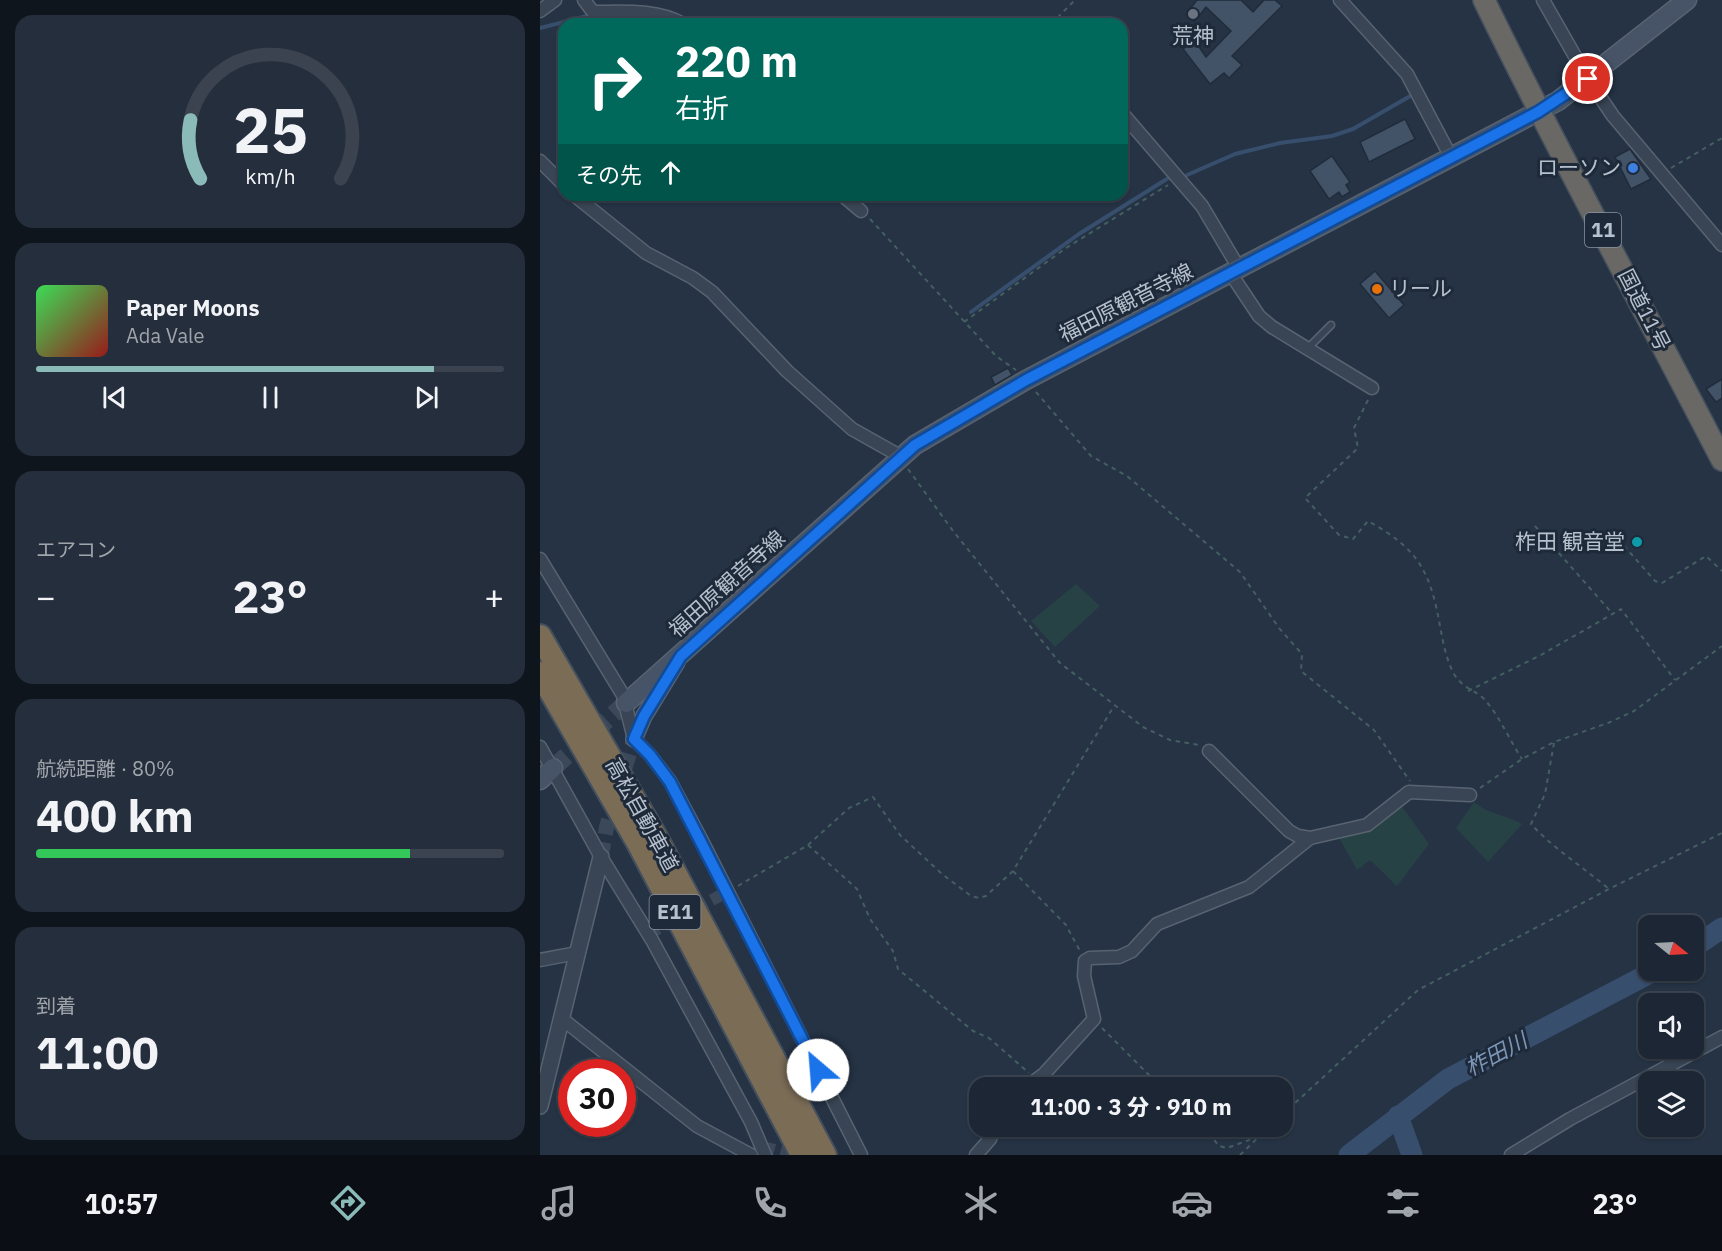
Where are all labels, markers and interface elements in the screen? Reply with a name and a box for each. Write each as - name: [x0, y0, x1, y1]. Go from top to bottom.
- marker: 荒神: [1186, 7, 1200, 21]
- place label: 荒神: [1172, 21, 1214, 49]
- text: 220 m: [675, 34, 798, 89]
- icon: right: [576, 42, 654, 120]
- pin: [1562, 53, 1613, 104]
- icon: arrive: [1571, 62, 1604, 95]
- text: 25: [233, 89, 307, 170]
- text: 右折: [675, 90, 729, 125]
- place label: ローソン: [1537, 153, 1621, 181]
- icon: ahead: [654, 156, 687, 189]
- text: その先: [576, 160, 642, 189]
- marker: ローソン: [1626, 161, 1640, 175]
- text: km/h: [245, 162, 295, 190]
- road number: 11: [1585, 213, 1621, 247]
- street label: 福田原観音寺線: [1054, 256, 1197, 348]
- street label: 国道11号: [1612, 264, 1677, 355]
- place label: リール: [1389, 274, 1452, 302]
- marker: リール: [1370, 282, 1384, 296]
- text: Paper Moons: [126, 293, 259, 322]
- text: Ada Vale: [126, 322, 205, 349]
- icon: previous: [98, 381, 131, 414]
- icon: pause: [254, 381, 287, 414]
- icon: next: [410, 381, 443, 414]
- street label: 福田原観音寺線: [662, 524, 790, 643]
- place label: 柞田 観音堂: [1515, 527, 1625, 555]
- marker: 柞田 観音堂: [1630, 535, 1644, 549]
- text: エアコン: [36, 536, 116, 563]
- text: 23°: [232, 567, 308, 625]
- text: −: [36, 575, 56, 618]
- text: +: [484, 575, 504, 618]
- street label: 高松自動車道: [600, 753, 686, 876]
- text: 航続距離 · 80%: [36, 755, 175, 782]
- text: 400 km: [36, 786, 194, 844]
- road number: E11: [650, 895, 700, 929]
- north arrow: [1638, 915, 1704, 981]
- map controls: [1638, 915, 1704, 1137]
- text: 到着: [36, 992, 76, 1019]
- button: sound: [1638, 993, 1704, 1059]
- text: 11:00: [36, 1023, 159, 1081]
- water label: 柞田川: [1460, 1024, 1533, 1082]
- position arrow: [786, 1038, 850, 1102]
- speed limit sign: 30: [558, 1059, 636, 1137]
- button: layers: [1638, 1071, 1704, 1137]
- text: 11:00 · 3 分 · 910 m: [1030, 1092, 1232, 1121]
- icon: directions: [327, 1182, 369, 1224]
- icon: music: [538, 1182, 580, 1224]
- icon: phone: [749, 1182, 791, 1224]
- icon: climate: [960, 1182, 1002, 1224]
- icon: car: [1171, 1182, 1213, 1224]
- icon: filters: [1382, 1182, 1424, 1224]
- text: 10:57: [84, 1186, 158, 1221]
- text: 23°: [1592, 1186, 1637, 1221]

